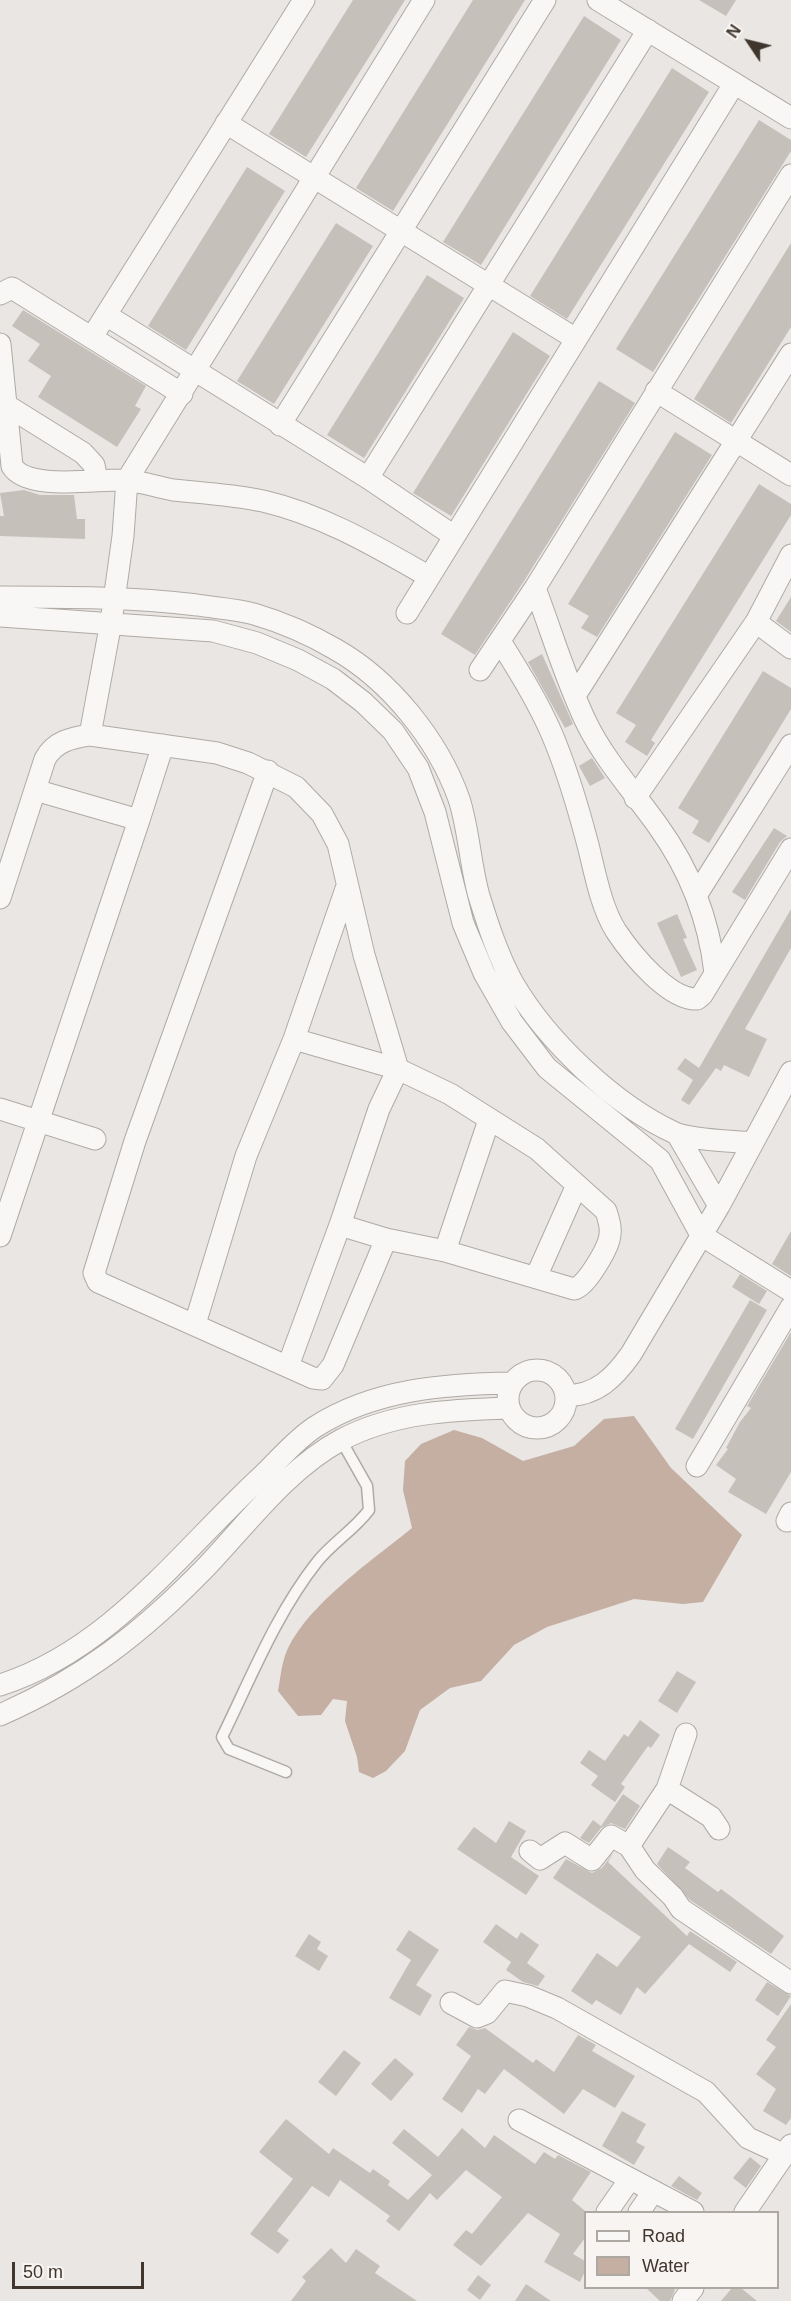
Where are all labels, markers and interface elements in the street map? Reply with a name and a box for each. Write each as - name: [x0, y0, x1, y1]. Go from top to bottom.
- north arrow: [719, 12, 779, 72]
- text: N: [724, 22, 744, 41]
- legend: [584, 2211, 779, 2289]
- text: Road: [642, 2226, 685, 2246]
- scale bar: [15, 2250, 147, 2288]
- text: Water: [642, 2256, 689, 2276]
- text: 50 m: [23, 2262, 63, 2282]

